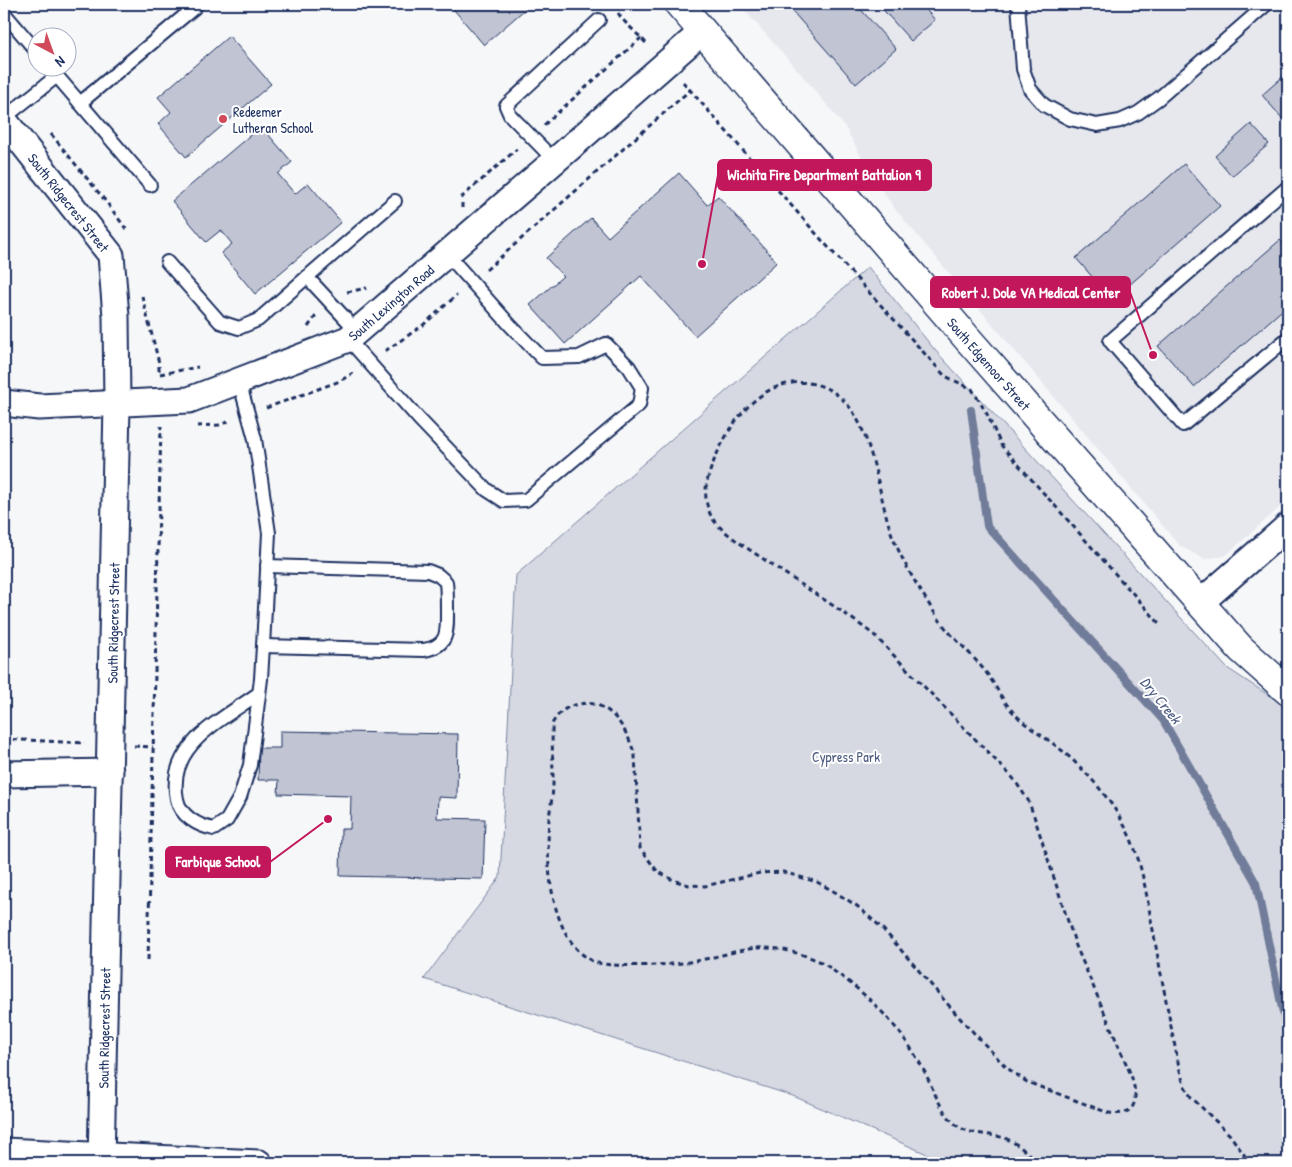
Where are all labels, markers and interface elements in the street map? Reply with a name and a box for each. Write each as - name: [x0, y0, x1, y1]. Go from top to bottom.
- north arrow: [28, 28, 78, 78]
- text: N: [51, 53, 70, 72]
- place label: Redeemer Lutheran School: [233, 102, 314, 137]
- marker: Redeemer Lutheran School: [217, 113, 229, 125]
- street label: South Ridgecrest Street: [24, 149, 114, 256]
- callout: Wichita Fire Department Battalion 9: [718, 160, 931, 190]
- text: Wichita Fire Department Battalion 9: [727, 164, 921, 186]
- street label: South Lexington Road: [344, 260, 438, 345]
- callout: Robert J. Dole VA Medical Center: [931, 277, 1130, 307]
- text: Robert J. Dole VA Medical Center: [942, 282, 1120, 303]
- street label: South Edgemoor Street: [944, 313, 1035, 414]
- street label: South Ridgecrest Street: [102, 562, 125, 684]
- water label: Dry Creek: [1136, 672, 1188, 729]
- park label: Cypress Park: [812, 747, 880, 767]
- callout: Farbique School: [166, 847, 270, 877]
- text: Farbique School: [175, 851, 261, 873]
- street label: South Ridgecrest Street: [93, 967, 116, 1089]

